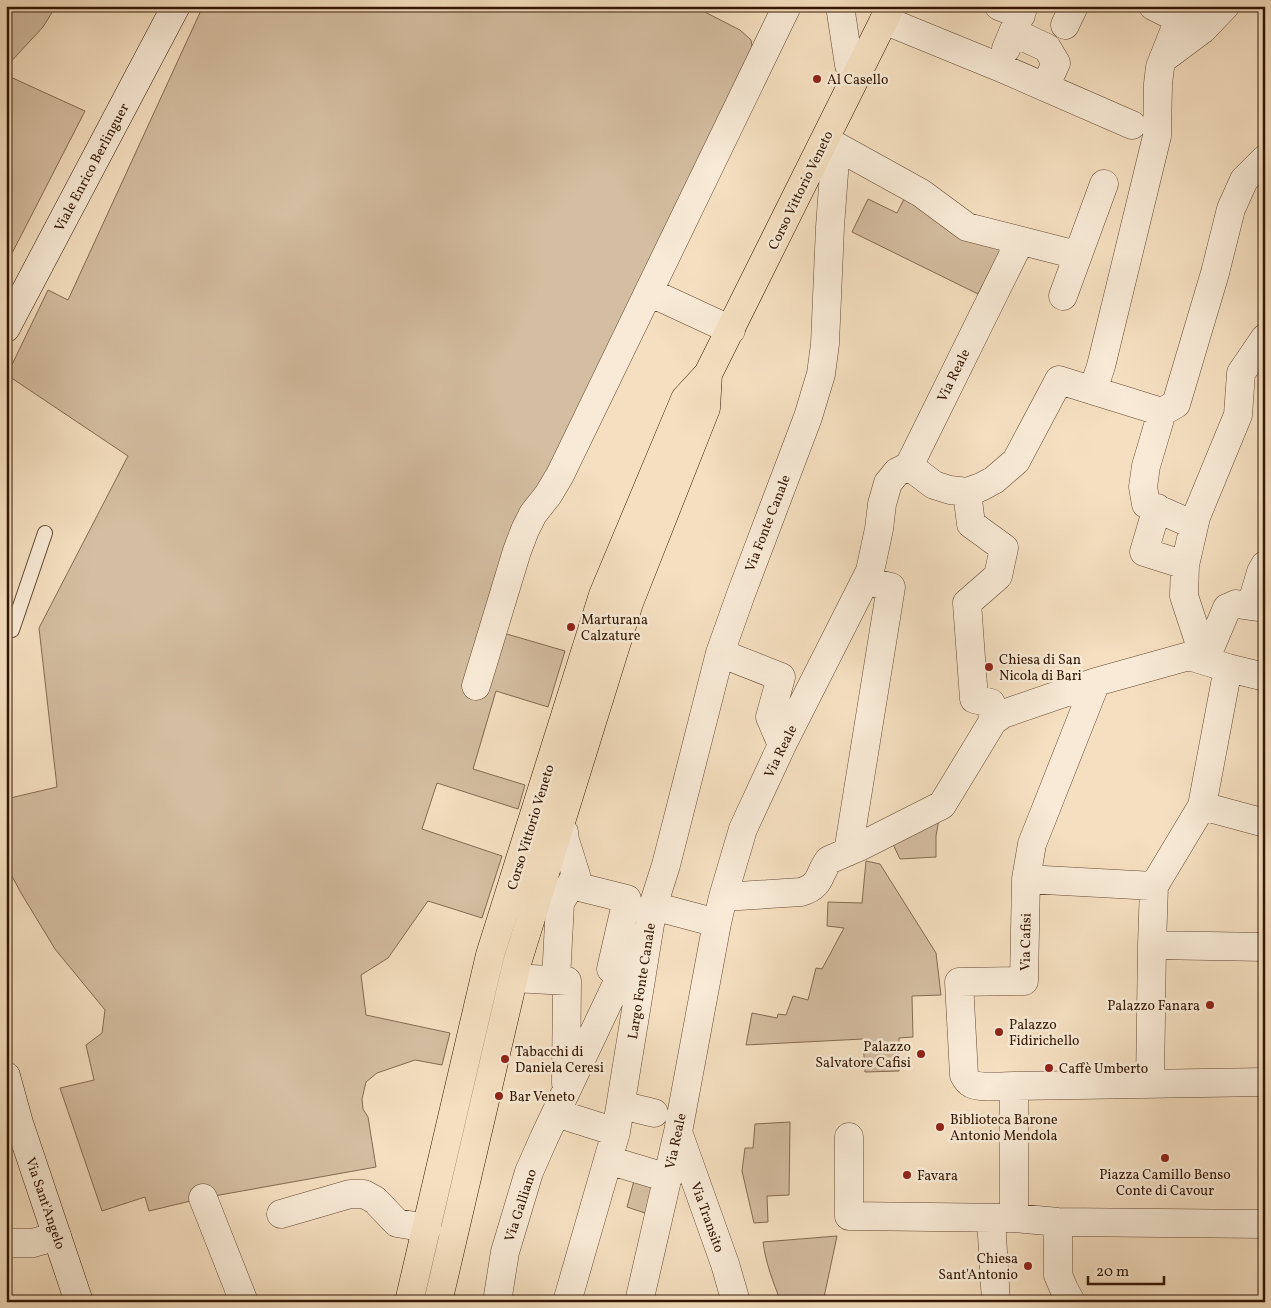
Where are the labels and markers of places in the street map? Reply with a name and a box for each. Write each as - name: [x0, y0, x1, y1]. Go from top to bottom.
- place label: Al Casello: [827, 71, 888, 90]
- marker: Al Casello: [811, 73, 823, 85]
- place label: Marturana Calzature: [581, 611, 648, 646]
- marker: Marturana Calzature: [565, 621, 577, 633]
- place label: Chiesa di San Nicola di Bari: [999, 651, 1082, 686]
- marker: Chiesa di San Nicola di Bari: [983, 661, 995, 673]
- place label: Palazzo Fanara: [1107, 997, 1200, 1016]
- marker: Palazzo Fanara: [1204, 999, 1216, 1011]
- place label: Palazzo Fidirichello: [1009, 1016, 1080, 1051]
- marker: Palazzo Fidirichello: [993, 1026, 1005, 1038]
- place label: Palazzo Salvatore Cafisi: [815, 1038, 911, 1073]
- place label: Tabacchi di Daniela Ceresi: [515, 1043, 604, 1078]
- marker: Palazzo Salvatore Cafisi: [915, 1048, 927, 1060]
- marker: Tabacchi di Daniela Ceresi: [499, 1053, 511, 1065]
- place label: Caffè Umberto: [1059, 1060, 1148, 1079]
- marker: Caffè Umberto: [1043, 1062, 1055, 1074]
- place label: Bar Veneto: [509, 1088, 575, 1107]
- marker: Bar Veneto: [493, 1090, 505, 1102]
- place label: Biblioteca Barone Antonio Mendola: [950, 1111, 1058, 1146]
- marker: Biblioteca Barone Antonio Mendola: [934, 1121, 946, 1133]
- marker: Piazza Camillo Benso Conte di Cavour: [1159, 1152, 1171, 1164]
- place label: Piazza Camillo Benso Conte di Cavour: [1099, 1166, 1231, 1201]
- place label: Favara: [917, 1167, 958, 1186]
- marker: Favara: [901, 1169, 913, 1181]
- place label: Chiesa Sant'Antonio: [938, 1250, 1018, 1285]
- marker: Chiesa Sant'Antonio: [1022, 1260, 1034, 1272]

